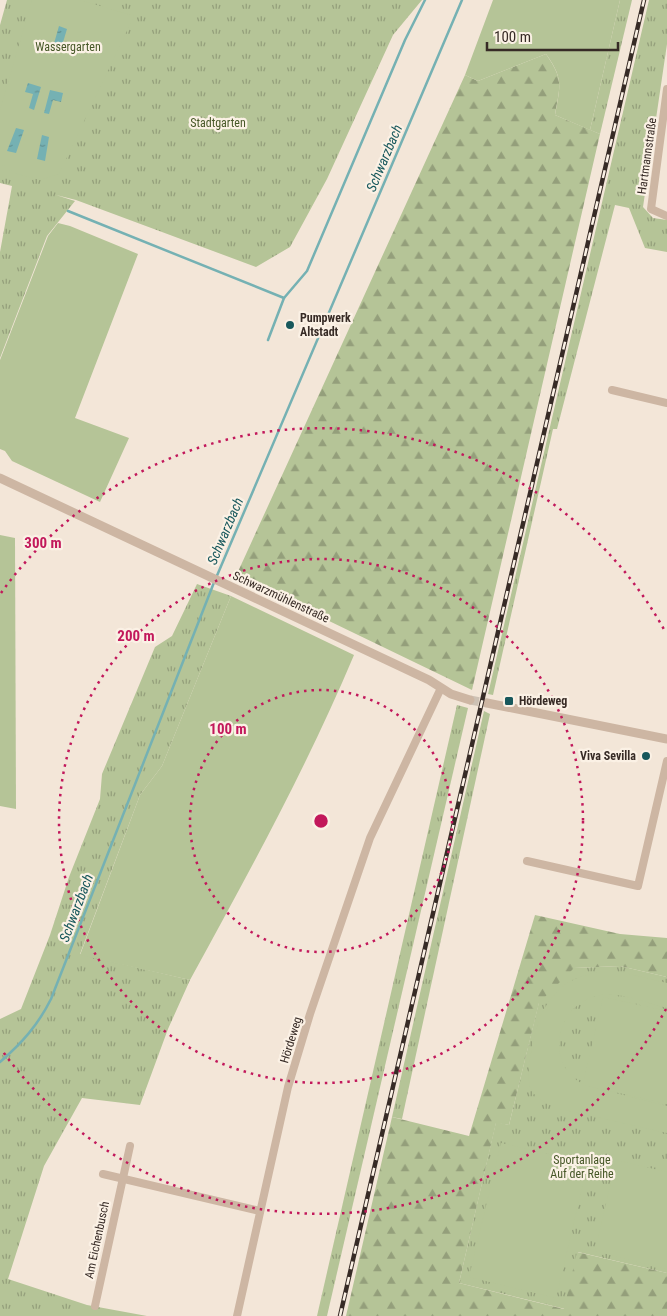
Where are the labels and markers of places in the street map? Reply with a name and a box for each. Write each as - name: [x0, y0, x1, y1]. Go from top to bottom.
- place label: Pumpwerk Altstadt: [300, 311, 351, 339]
- marker: Pumpwerk Altstadt: [284, 319, 296, 331]
- place label: Hördeweg: [519, 694, 567, 708]
- marker: Hördeweg: [503, 695, 515, 707]
- place label: Viva Sevilla: [580, 749, 636, 763]
- marker: Viva Sevilla: [640, 750, 652, 762]
- centre of rings: [312, 812, 330, 830]

